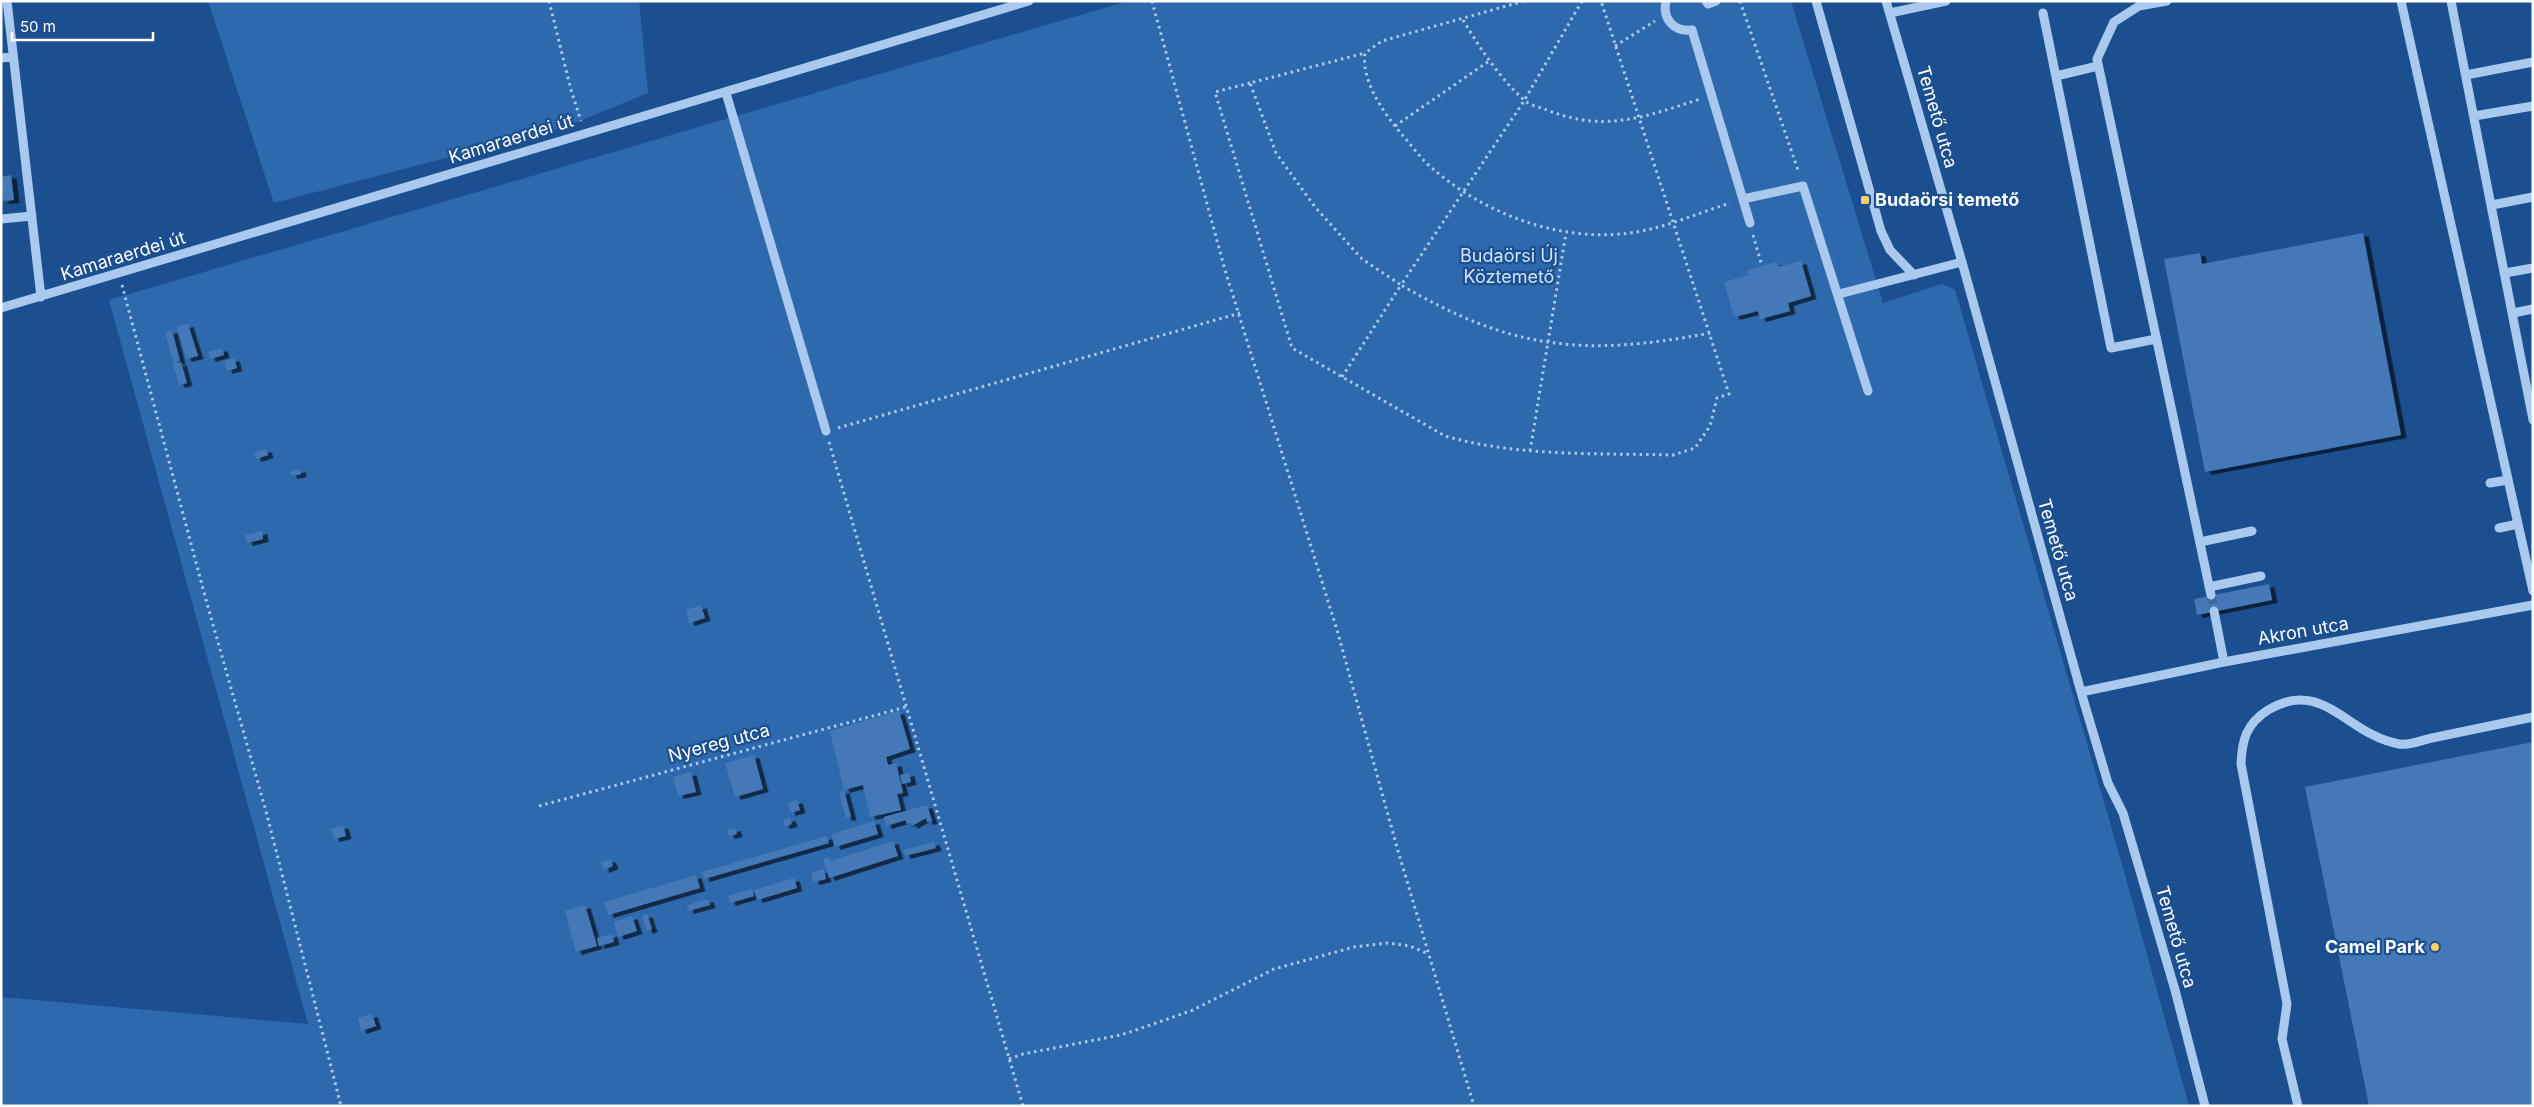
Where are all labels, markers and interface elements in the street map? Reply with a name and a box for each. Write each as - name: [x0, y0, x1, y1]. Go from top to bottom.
- scale bar: [12, 10, 154, 42]
- text: 50 m: [20, 17, 56, 36]
- street label: Temető utca: [1913, 63, 1962, 170]
- street label: Kamaraerdei út: [446, 110, 576, 167]
- place label: Budaörsi temető: [1875, 189, 2019, 210]
- marker: Budaörsi temető: [1859, 194, 1871, 206]
- street label: Kamaraerdei út: [58, 227, 188, 284]
- park label: Budaörsi Új Köztemető: [1460, 244, 1558, 287]
- street label: Temető utca: [2034, 496, 2083, 603]
- street label: Akron utca: [2256, 612, 2350, 649]
- street label: Nyereg utca: [666, 719, 772, 766]
- street label: Temető utca: [2152, 883, 2201, 990]
- place label: Camel Park: [2325, 936, 2426, 957]
- marker: Camel Park: [2429, 941, 2441, 953]

